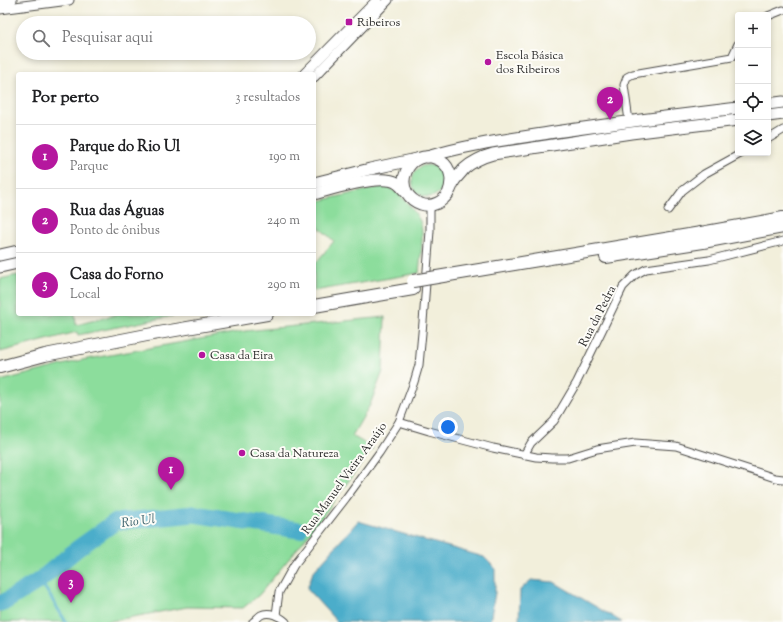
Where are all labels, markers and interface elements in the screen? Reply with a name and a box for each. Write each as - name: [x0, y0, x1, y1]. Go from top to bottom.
- map controls: [735, 12, 771, 156]
- button: +: [735, 12, 771, 48]
- place label: Ribeiros: [357, 14, 400, 32]
- search box: [16, 16, 316, 60]
- marker: Ribeiros: [344, 17, 354, 27]
- icon: search: [30, 27, 52, 49]
- text: Pesquisar aqui: [62, 28, 153, 49]
- place label: Escola Básica dos Ribeiros: [496, 47, 564, 79]
- button: −: [735, 48, 771, 84]
- marker: Escola Básica dos Ribeiros: [483, 57, 493, 67]
- button: locate: [735, 84, 771, 120]
- text: Por perto: [32, 86, 99, 110]
- pin: 2: [597, 87, 623, 120]
- text: 3 resultados: [235, 89, 300, 107]
- button: layers: [735, 120, 771, 156]
- text: Parque do Rio Ul: [70, 137, 180, 158]
- text: 1: [43, 148, 47, 166]
- text: 190 m: [269, 148, 300, 166]
- text: Parque: [70, 158, 109, 176]
- text: Rua das Águas: [70, 201, 164, 222]
- text: 2: [42, 212, 48, 230]
- text: 240 m: [267, 212, 300, 230]
- text: Ponto de ônibus: [70, 222, 160, 240]
- text: Casa do Forno: [70, 265, 163, 286]
- text: 3: [42, 276, 48, 294]
- text: 290 m: [267, 276, 300, 294]
- street label: Rua da Pedra: [575, 282, 621, 350]
- text: Local: [70, 286, 100, 304]
- place label: Casa da Eira: [210, 347, 274, 365]
- marker: Casa da Eira: [197, 350, 207, 360]
- your location: [438, 417, 458, 437]
- street label: Rua Manuel Vieira Araújo: [298, 418, 392, 539]
- place label: Casa da Natureza: [250, 445, 339, 463]
- marker: Casa da Natureza: [237, 448, 247, 458]
- pin: 1: [158, 457, 184, 490]
- water label: Rio Ul: [120, 511, 157, 533]
- pin: 3: [58, 570, 84, 603]

